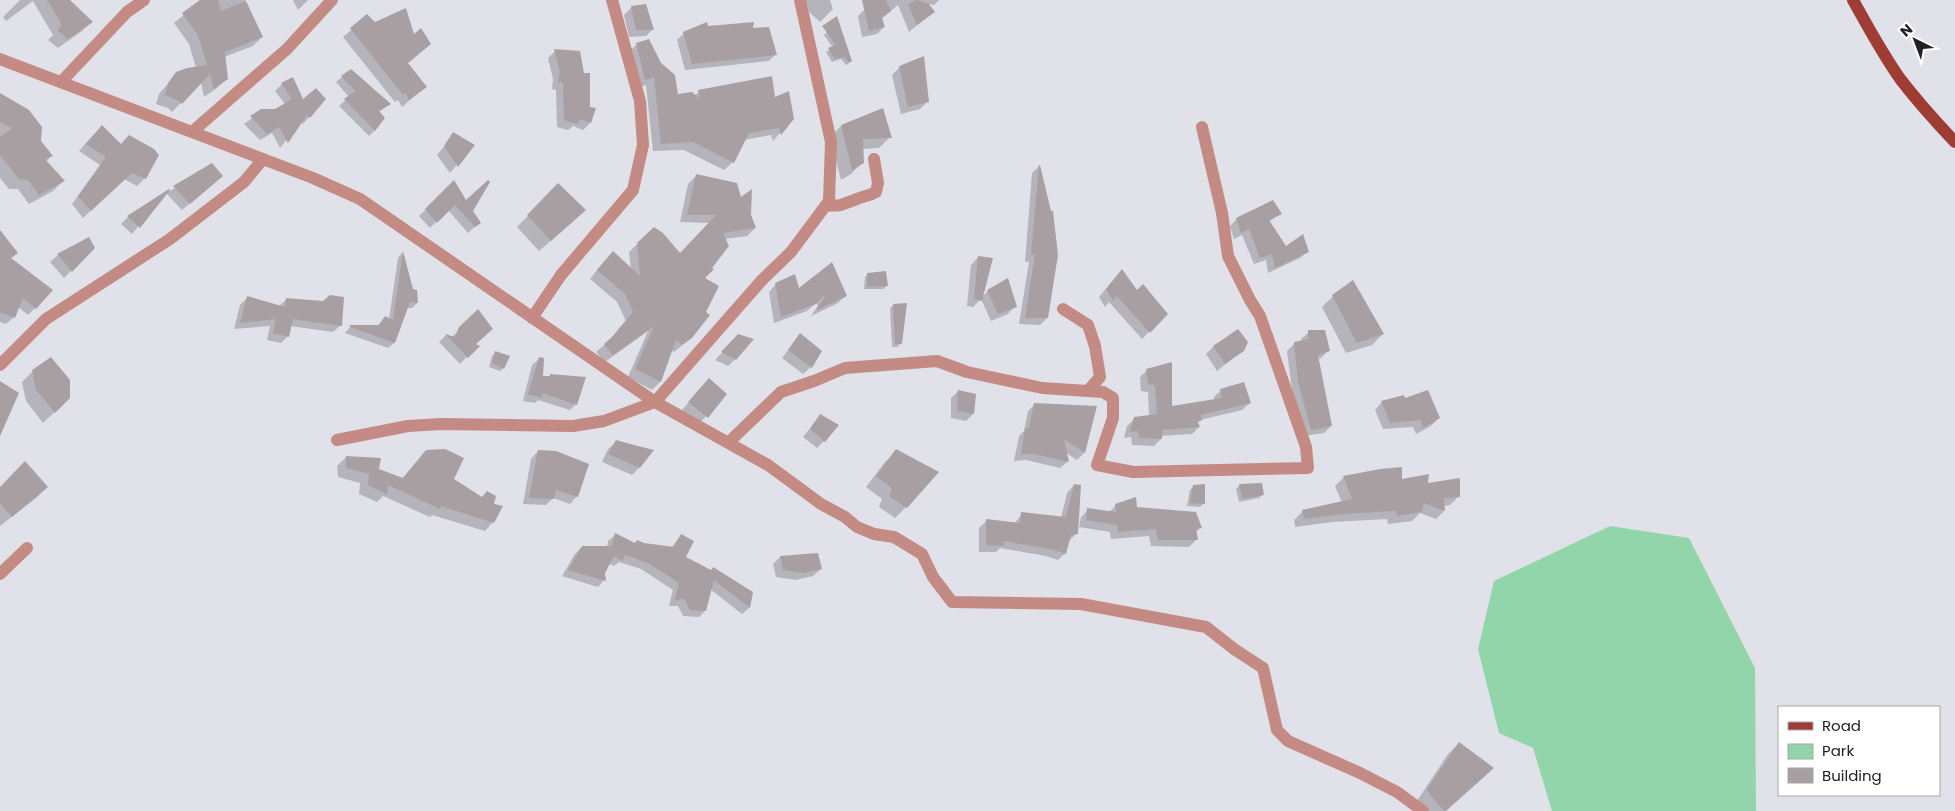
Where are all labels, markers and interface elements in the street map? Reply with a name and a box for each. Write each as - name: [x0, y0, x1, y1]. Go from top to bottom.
- north arrow: [1890, 15, 1940, 65]
- text: N: [1896, 19, 1917, 41]
- legend: [1778, 706, 1940, 796]
- text: Road: [1822, 715, 1861, 736]
- text: Park: [1822, 740, 1854, 761]
- text: Building: [1822, 765, 1882, 786]

